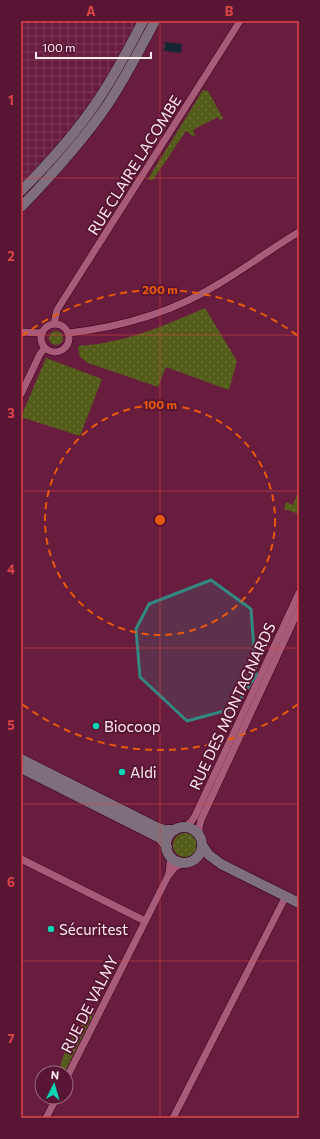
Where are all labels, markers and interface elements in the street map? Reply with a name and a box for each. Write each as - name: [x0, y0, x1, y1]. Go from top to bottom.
- text: A: [86, 3, 96, 19]
- text: B: [225, 3, 234, 19]
- scale bar: [36, 34, 151, 60]
- text: 100 m: [42, 40, 76, 54]
- text: 1: [8, 92, 14, 108]
- street label: RUE CLAIRE LACOMBE: [84, 92, 184, 238]
- text: 2: [7, 248, 15, 264]
- text: 200 m: [142, 282, 178, 296]
- text: 100 m: [143, 397, 177, 411]
- text: 3: [7, 405, 15, 421]
- centre of rings: [153, 513, 167, 527]
- text: 4: [7, 561, 15, 577]
- street label: RUE DES MONTAGNARDS: [185, 619, 279, 793]
- text: 5: [7, 717, 15, 733]
- place label: Biocoop: [104, 717, 161, 735]
- marker: Biocoop: [91, 721, 101, 731]
- place label: Aldi: [130, 763, 157, 781]
- marker: Aldi: [117, 767, 127, 777]
- text: 6: [7, 874, 15, 890]
- place label: Sécuritest: [59, 920, 128, 938]
- marker: Sécuritest: [46, 924, 56, 934]
- street label: RUE DE VALMY: [57, 952, 121, 1056]
- text: 7: [7, 1030, 15, 1046]
- north arrow: [34, 1065, 74, 1105]
- text: N: [50, 1068, 60, 1081]

